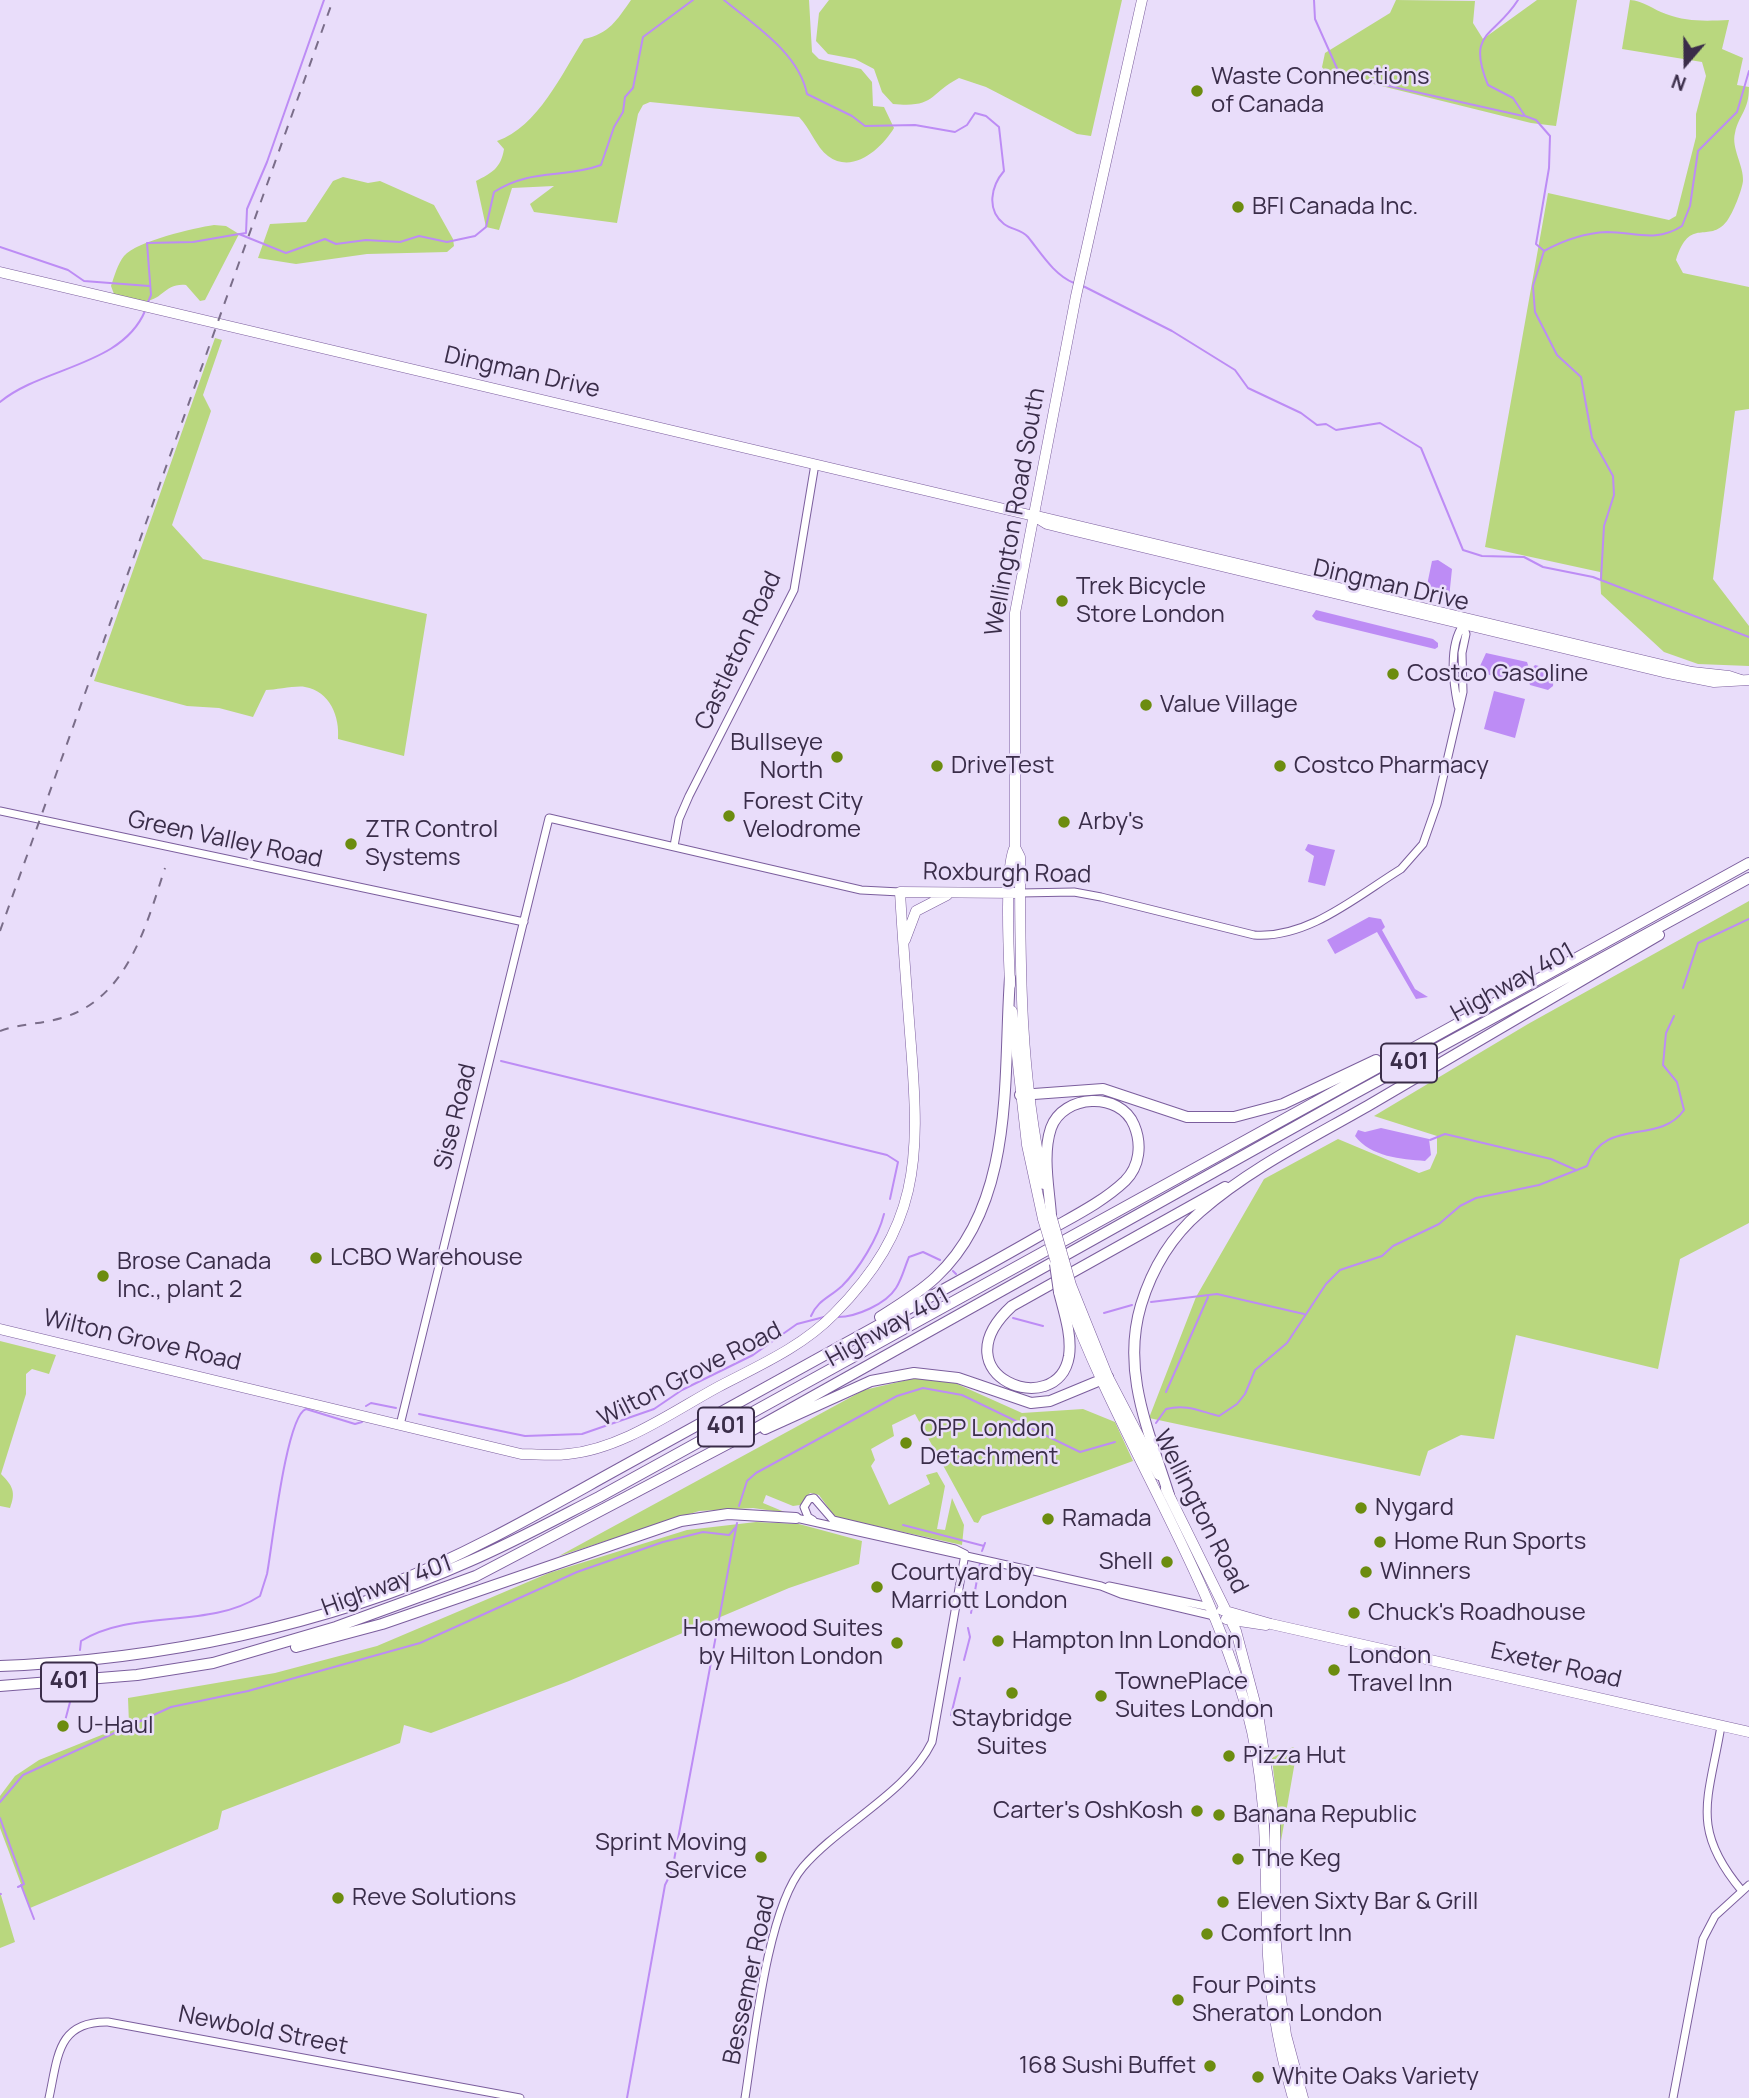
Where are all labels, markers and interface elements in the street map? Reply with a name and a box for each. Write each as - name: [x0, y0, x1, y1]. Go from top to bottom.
- north arrow: [1651, 28, 1721, 98]
- place label: Waste Connections of Canada: [1211, 63, 1430, 119]
- text: N: [1668, 68, 1690, 97]
- marker: Waste Connections of Canada: [1189, 83, 1205, 99]
- place label: BFI Canada Inc.: [1252, 193, 1418, 221]
- marker: BFI Canada Inc.: [1230, 199, 1246, 215]
- street label: Dingman Drive: [441, 341, 603, 405]
- street label: Wellington Road South: [980, 386, 1052, 638]
- street label: Dingman Drive: [1310, 554, 1472, 618]
- street label: Castleton Road: [690, 567, 788, 735]
- place label: Trek Bicycle Store London: [1076, 573, 1225, 629]
- marker: Trek Bicycle Store London: [1054, 593, 1070, 609]
- place label: Costco Gasoline: [1407, 660, 1588, 688]
- marker: Costco Gasoline: [1385, 666, 1401, 682]
- place label: Value Village: [1160, 691, 1298, 719]
- marker: Value Village: [1138, 697, 1154, 713]
- place label: Bullseye North: [730, 729, 823, 785]
- marker: Bullseye North: [829, 749, 845, 765]
- place label: DriveTest: [951, 752, 1054, 780]
- place label: Costco Pharmacy: [1294, 752, 1489, 780]
- marker: DriveTest: [929, 758, 945, 774]
- marker: Costco Pharmacy: [1272, 758, 1288, 774]
- place label: Forest City Velodrome: [743, 788, 863, 844]
- street label: Green Valley Road: [125, 805, 325, 875]
- marker: Forest City Velodrome: [721, 808, 737, 824]
- place label: Arby's: [1078, 808, 1144, 836]
- marker: Arby's: [1056, 814, 1072, 830]
- place label: ZTR Control Systems: [365, 816, 498, 872]
- marker: ZTR Control Systems: [343, 836, 359, 852]
- street label: Roxburgh Road: [923, 858, 1091, 890]
- street label: Highway 401: [1446, 937, 1580, 1029]
- road number: 401: [1381, 1044, 1437, 1082]
- street label: Sise Road: [429, 1061, 483, 1173]
- place label: LCBO Warehouse: [330, 1244, 523, 1272]
- place label: Brose Canada Inc., plant 2: [117, 1248, 271, 1304]
- marker: LCBO Warehouse: [308, 1250, 324, 1266]
- marker: Brose Canada Inc., plant 2: [95, 1268, 111, 1284]
- street label: Highway 401: [821, 1282, 955, 1374]
- street label: Wilton Grove Road: [40, 1304, 244, 1378]
- street label: Wilton Grove Road: [593, 1316, 787, 1434]
- road number: 401: [698, 1408, 754, 1446]
- place label: OPP London Detachment: [920, 1415, 1058, 1471]
- street label: Wellington Road: [1146, 1425, 1254, 1599]
- marker: OPP London Detachment: [898, 1435, 914, 1451]
- place label: Nygard: [1375, 1494, 1454, 1522]
- marker: Nygard: [1353, 1500, 1369, 1516]
- place label: Ramada: [1062, 1505, 1152, 1533]
- marker: Ramada: [1040, 1511, 1056, 1527]
- place label: Home Run Sports: [1394, 1528, 1586, 1556]
- marker: Home Run Sports: [1372, 1534, 1388, 1550]
- place label: Shell: [1099, 1548, 1153, 1576]
- street label: Highway 401: [318, 1549, 456, 1623]
- marker: Shell: [1159, 1554, 1175, 1570]
- place label: Winners: [1380, 1558, 1471, 1586]
- place label: Courtyard by Marriott London: [891, 1559, 1067, 1615]
- marker: Winners: [1358, 1564, 1374, 1580]
- marker: Courtyard by Marriott London: [869, 1579, 885, 1595]
- place label: Chuck's Roadhouse: [1368, 1599, 1586, 1627]
- marker: Chuck's Roadhouse: [1346, 1605, 1362, 1621]
- place label: Homewood Suites by Hilton London: [683, 1615, 883, 1671]
- place label: Hampton Inn London: [1012, 1627, 1241, 1655]
- marker: Hampton Inn London: [990, 1633, 1006, 1649]
- marker: Homewood Suites by Hilton London: [889, 1635, 905, 1651]
- street label: Exeter Road: [1488, 1637, 1624, 1695]
- place label: London Travel Inn: [1348, 1642, 1452, 1698]
- road number: 401: [41, 1662, 97, 1702]
- marker: London Travel Inn: [1326, 1662, 1342, 1678]
- place label: TownePlace Suites London: [1115, 1668, 1274, 1724]
- marker: Staybridge Suites: [1004, 1685, 1020, 1701]
- marker: TownePlace Suites London: [1093, 1688, 1109, 1704]
- place label: Staybridge Suites: [952, 1705, 1072, 1761]
- place label: U-Haul: [77, 1712, 154, 1740]
- marker: U-Haul: [55, 1718, 71, 1734]
- place label: Pizza Hut: [1243, 1742, 1346, 1770]
- marker: Pizza Hut: [1221, 1748, 1237, 1764]
- place label: Carter's OshKosh: [993, 1797, 1183, 1825]
- place label: Banana Republic: [1233, 1801, 1417, 1829]
- marker: Carter's OshKosh: [1189, 1803, 1205, 1819]
- marker: Banana Republic: [1211, 1807, 1227, 1823]
- place label: Sprint Moving Service: [595, 1829, 747, 1885]
- place label: The Keg: [1252, 1845, 1341, 1873]
- marker: Sprint Moving Service: [753, 1849, 769, 1865]
- marker: The Keg: [1230, 1851, 1246, 1867]
- place label: Reve Solutions: [352, 1884, 516, 1912]
- place label: Eleven Sixty Bar & Grill: [1237, 1888, 1478, 1916]
- marker: Reve Solutions: [330, 1890, 346, 1906]
- street label: Bessemer Road: [718, 1893, 782, 2067]
- marker: Eleven Sixty Bar & Grill: [1215, 1894, 1231, 1910]
- place label: Comfort Inn: [1221, 1920, 1352, 1948]
- marker: Comfort Inn: [1199, 1926, 1215, 1942]
- place label: Four Points Sheraton London: [1192, 1972, 1382, 2028]
- marker: Four Points Sheraton London: [1170, 1992, 1186, 2008]
- street label: Newbold Street: [176, 2000, 350, 2062]
- place label: 168 Sushi Buffet: [1019, 2052, 1196, 2080]
- marker: 168 Sushi Buffet: [1202, 2058, 1218, 2074]
- place label: White Oaks Variety: [1272, 2063, 1479, 2091]
- marker: White Oaks Variety: [1250, 2069, 1266, 2085]

